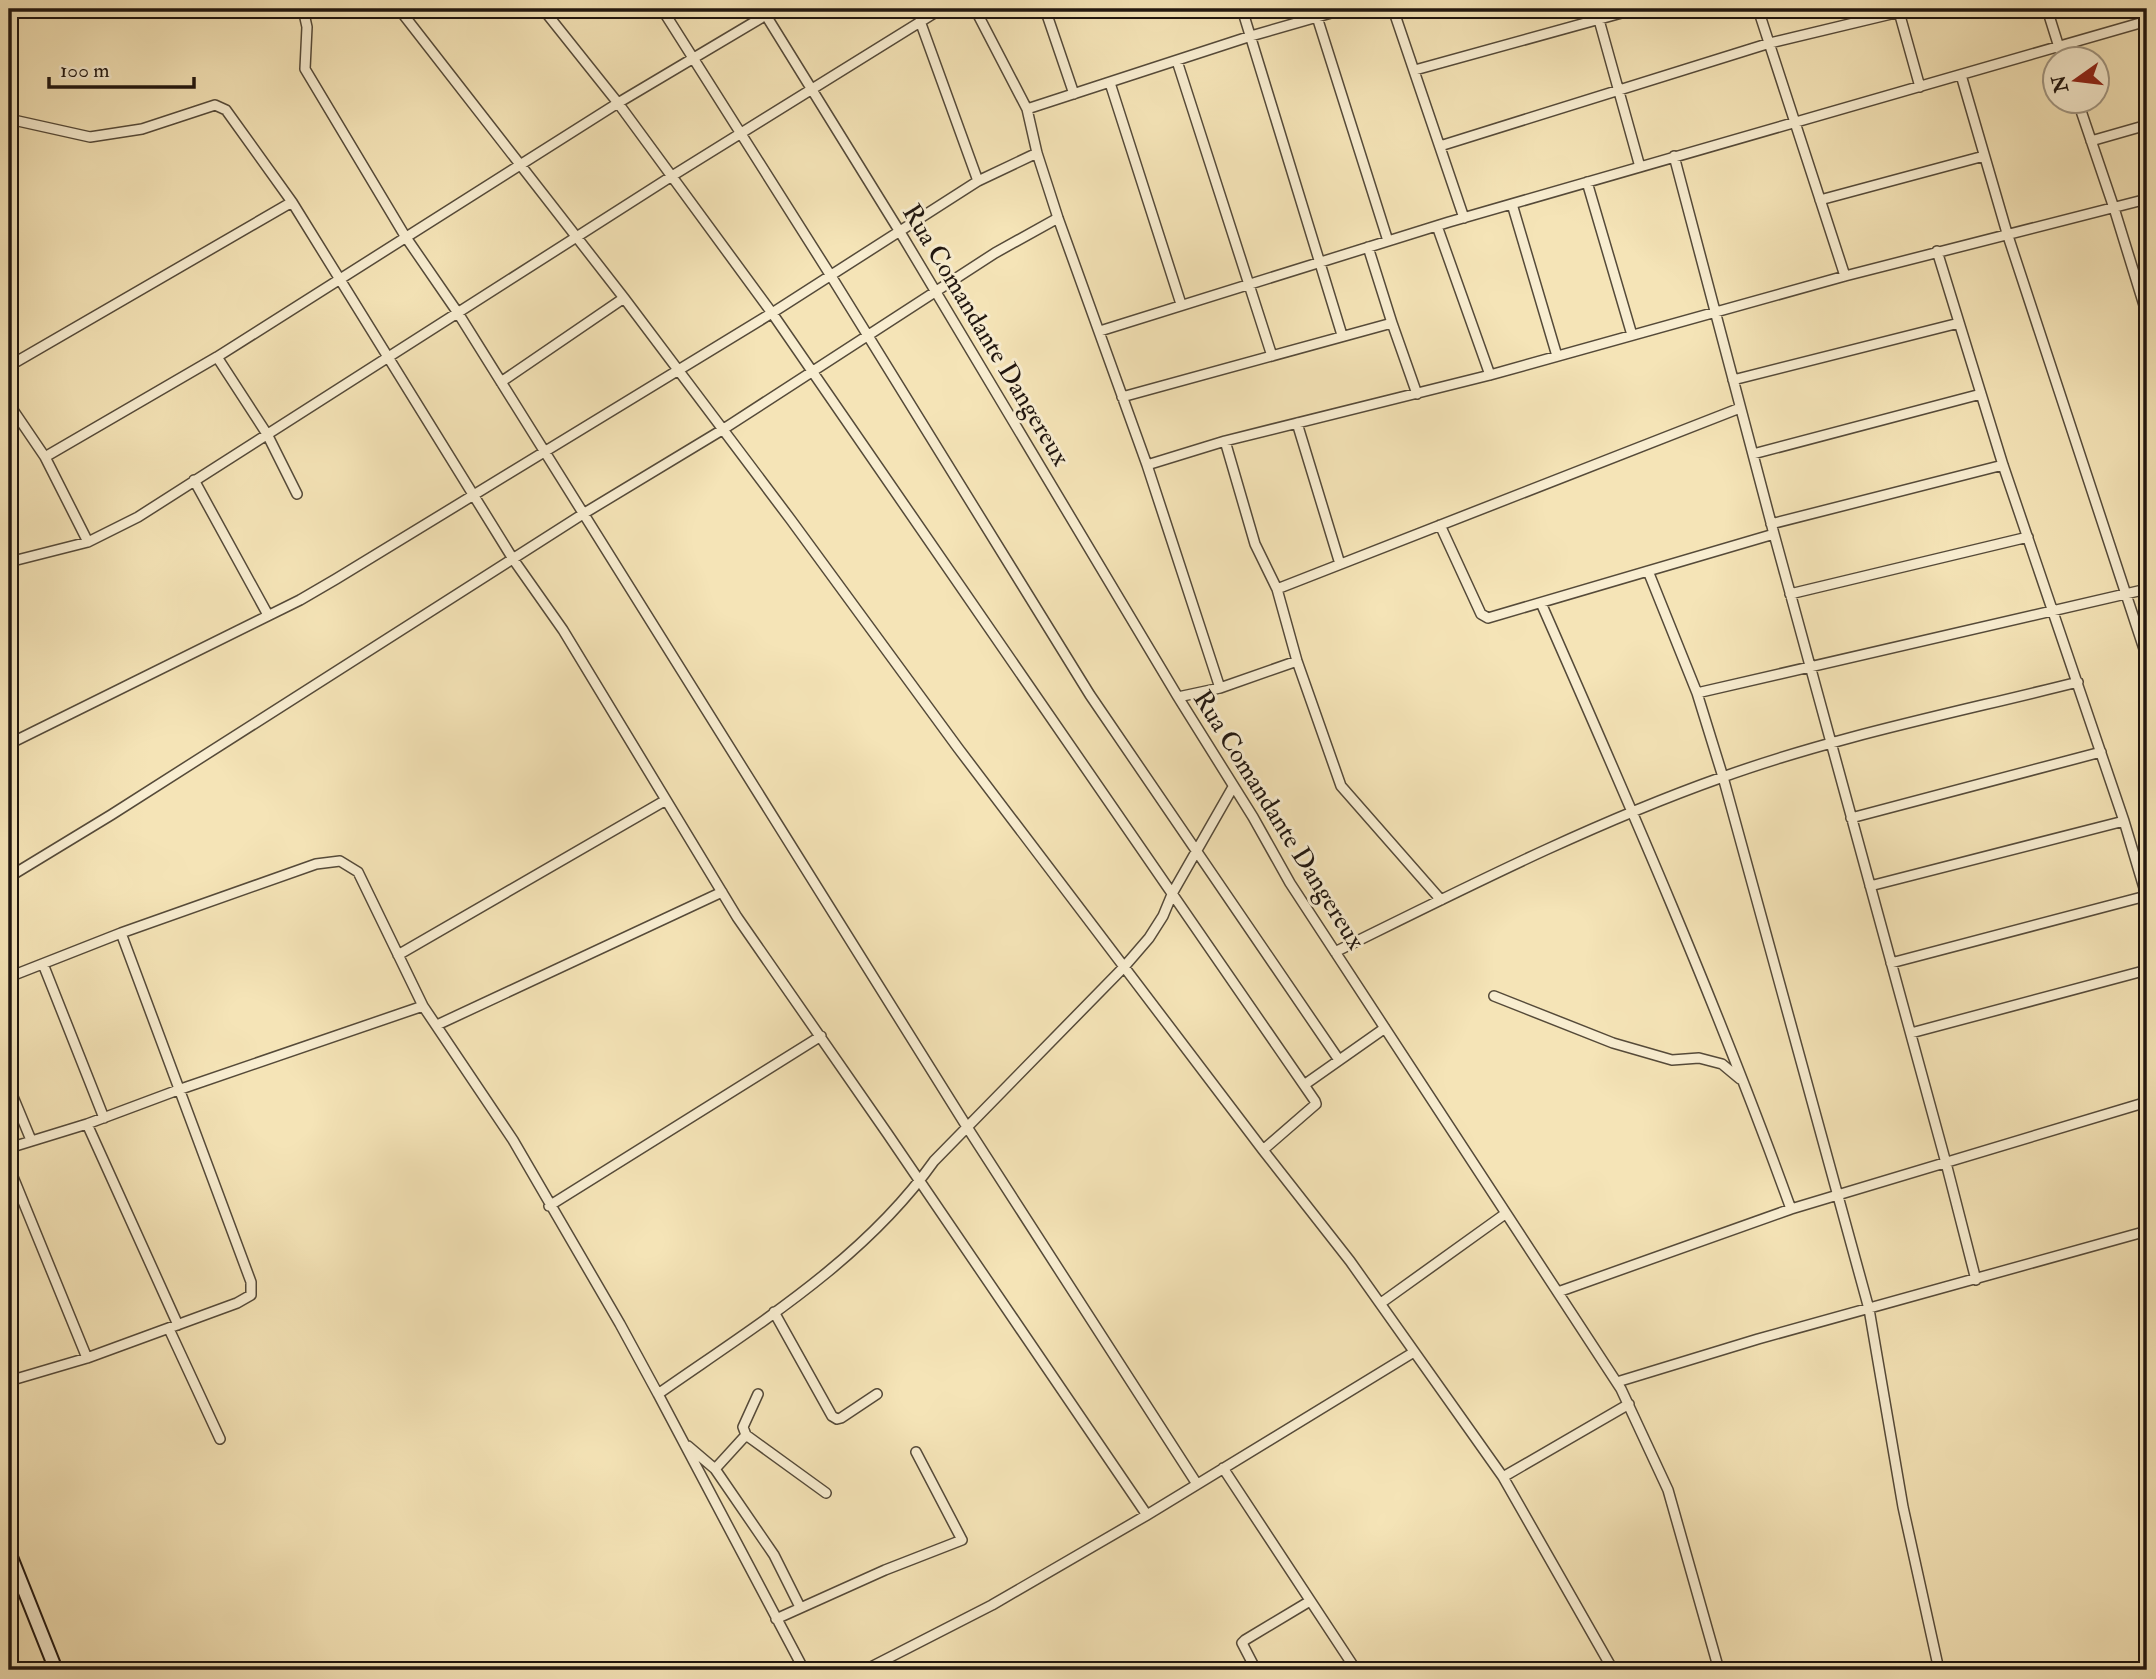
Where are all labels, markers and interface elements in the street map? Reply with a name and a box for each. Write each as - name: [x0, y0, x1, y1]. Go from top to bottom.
- scale bar: [49, 46, 194, 90]
- north arrow: [2040, 46, 2110, 116]
- text: 100 m: [60, 57, 110, 84]
- text: N: [2047, 72, 2074, 96]
- street label: Rua Comandante Dangereux: [895, 198, 1077, 472]
- street label: Rua Comandante Dangereux: [1186, 684, 1372, 956]

